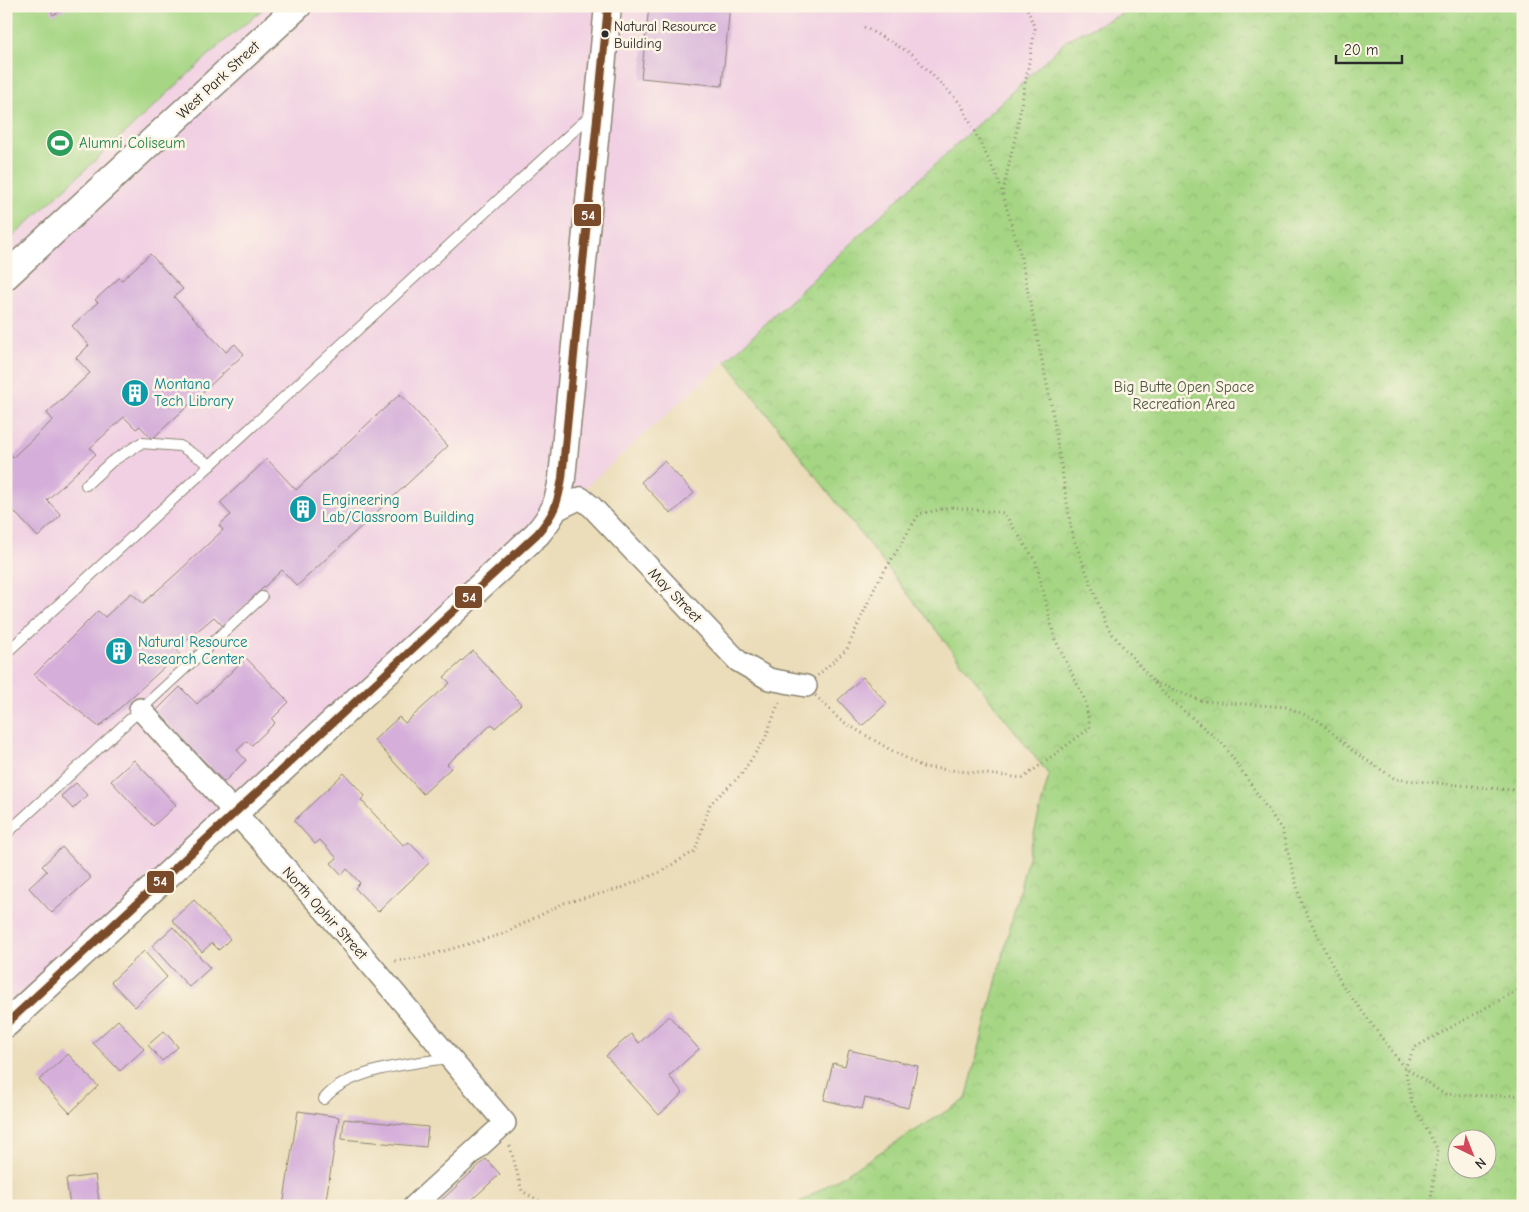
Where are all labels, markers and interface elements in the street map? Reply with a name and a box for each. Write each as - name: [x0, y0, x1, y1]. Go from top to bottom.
- place label: Natural Resource Building: [614, 18, 716, 52]
- marker: Natural Resource Building: [600, 29, 610, 39]
- scale bar: [1336, 32, 1403, 64]
- street label: West Park Street: [173, 37, 264, 123]
- text: 20 m: [1344, 41, 1378, 59]
- sports icon: Alumni Coliseum: [45, 128, 75, 158]
- place label: Alumni Coliseum: [79, 134, 185, 152]
- line badge: 54: [573, 203, 602, 227]
- text: 54: [581, 207, 595, 224]
- place label: Montana Tech Library: [154, 375, 234, 410]
- building icon: Montana Tech Library: [120, 378, 150, 408]
- park label: Big Butte Open Space Recreation Area: [1114, 378, 1255, 413]
- place label: Engineering Lab/Classroom Building: [322, 491, 475, 526]
- building icon: Engineering Lab/Classroom Building: [288, 494, 318, 524]
- street label: May Street: [644, 564, 706, 627]
- line badge: 54: [454, 585, 483, 609]
- text: 54: [462, 589, 476, 606]
- place label: Natural Resource Research Center: [138, 633, 248, 668]
- building icon: Natural Resource Research Center: [104, 636, 134, 666]
- street label: North Ophir Street: [279, 863, 372, 964]
- line badge: 54: [146, 870, 175, 894]
- text: 54: [153, 873, 167, 890]
- north arrow: [1446, 1130, 1496, 1180]
- text: N: [1471, 1154, 1490, 1172]

